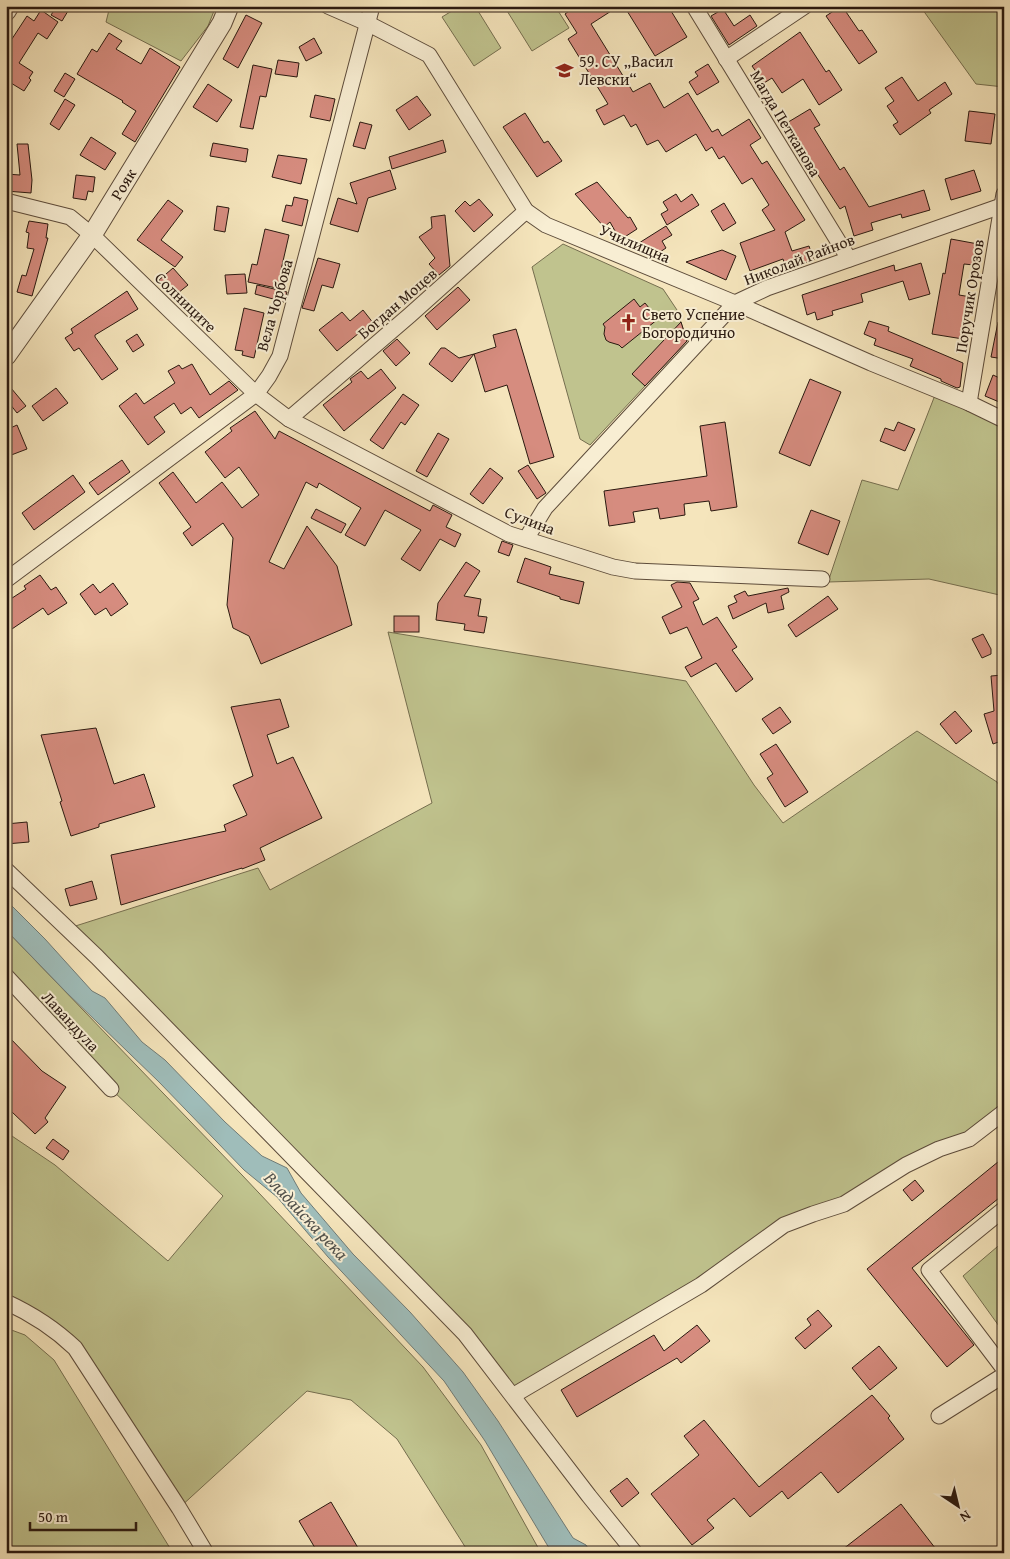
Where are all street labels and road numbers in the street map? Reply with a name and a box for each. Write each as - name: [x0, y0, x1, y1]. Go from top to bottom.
- street label: Магда Петканова: [745, 65, 828, 181]
- street label: Рояк: [104, 163, 142, 204]
- street label: Училищна: [596, 217, 675, 269]
- street label: Николай Райнов: [740, 227, 858, 291]
- street label: Поручик Орозов: [948, 237, 990, 354]
- street label: Вела Чорбова: [249, 256, 299, 354]
- street label: Богдан Моцев: [352, 262, 442, 344]
- street label: Солниците: [149, 266, 223, 338]
- street label: Сулина: [501, 499, 559, 541]
- street label: Лавандула: [36, 985, 106, 1057]

